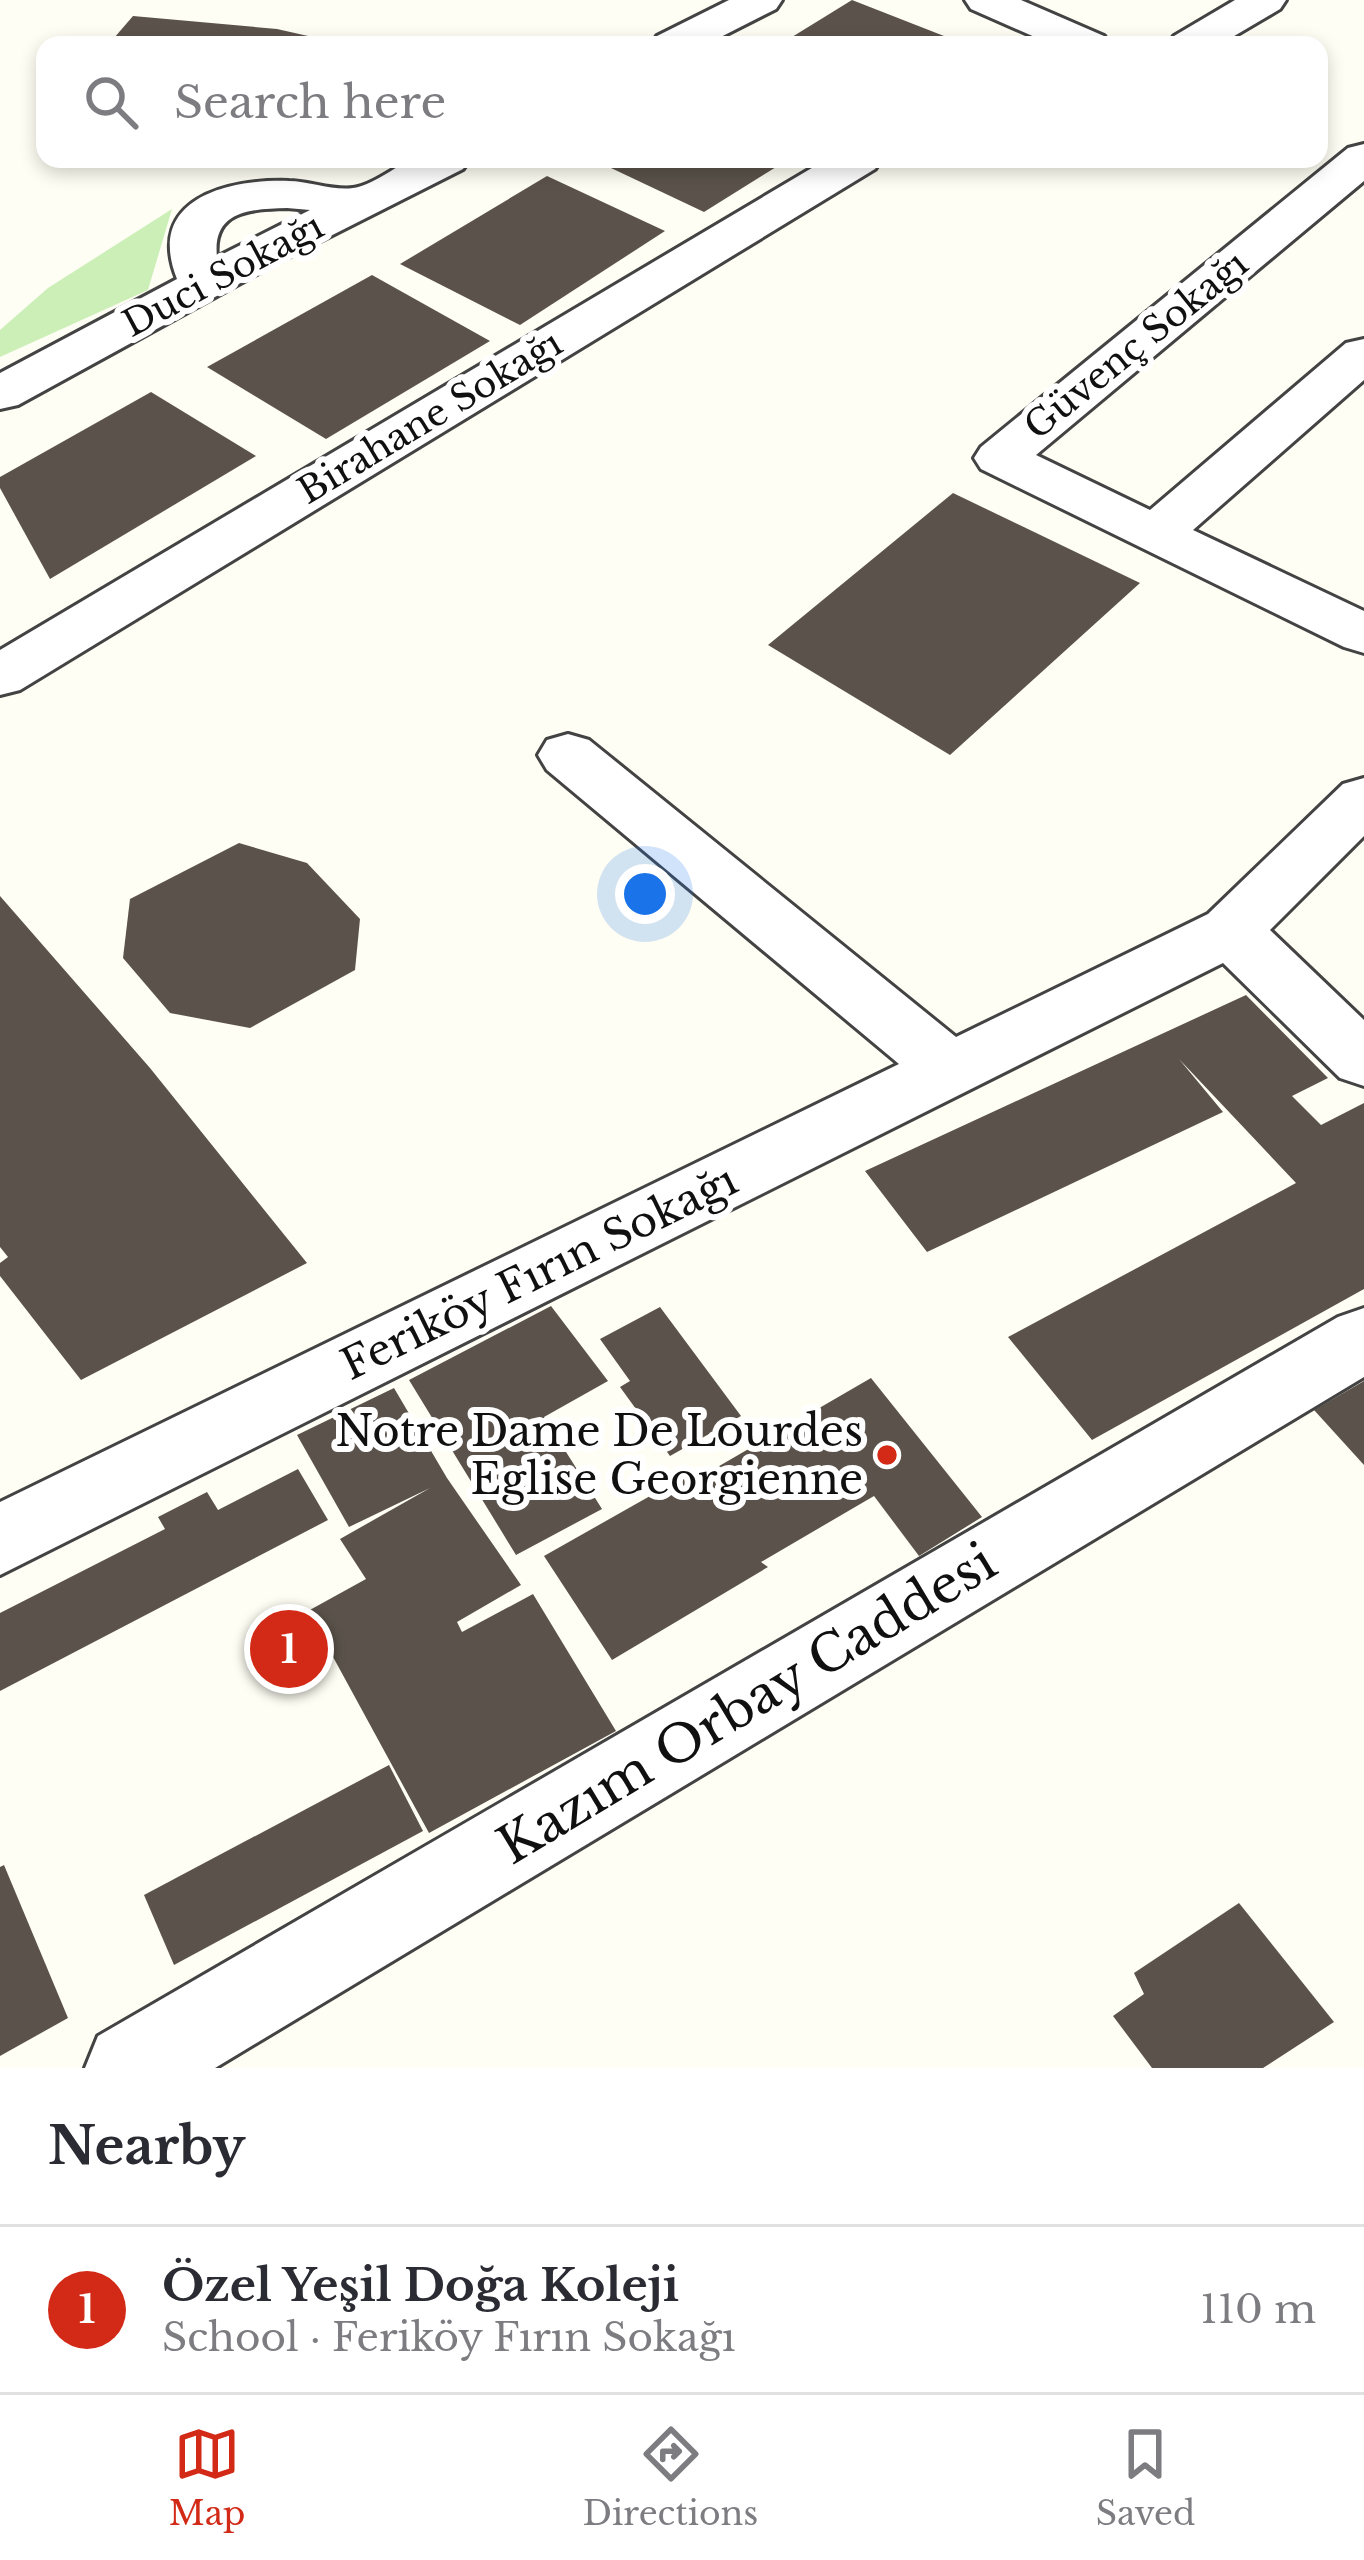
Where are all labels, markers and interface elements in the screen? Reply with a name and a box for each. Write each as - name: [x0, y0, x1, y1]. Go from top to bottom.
- search box: [36, 36, 1328, 168]
- icon: search: [78, 69, 144, 135]
- text: Search here: [174, 74, 446, 130]
- street label: Duci Sokağı: [115, 203, 331, 347]
- street label: Güvenç Sokağı: [1015, 241, 1257, 449]
- street label: Birahane Sokağı: [290, 320, 570, 514]
- your location: [615, 864, 675, 924]
- street label: Feriköy Fırın Sokağı: [333, 1153, 745, 1391]
- place label: Notre Dame De Lourdes Eglise Georgienne: [336, 1405, 863, 1505]
- marker: Notre Dame De Lourdes Eglise Georgienne: [874, 1442, 900, 1468]
- street label: Kazım Orbay Caddesi: [487, 1530, 1007, 1878]
- pin: 1: [250, 1604, 328, 1694]
- text: Nearby: [48, 2115, 245, 2178]
- text: Özel Yeşil Doğa Koleji: [162, 2257, 679, 2313]
- text: 1: [78, 2285, 96, 2334]
- text: 110 m: [1200, 2285, 1316, 2334]
- text: School · Feriköy Fırın Sokağı: [162, 2313, 735, 2362]
- tab: Map: [169, 2421, 245, 2534]
- tab: Directions: [583, 2421, 758, 2534]
- tab: Saved: [1096, 2421, 1195, 2534]

